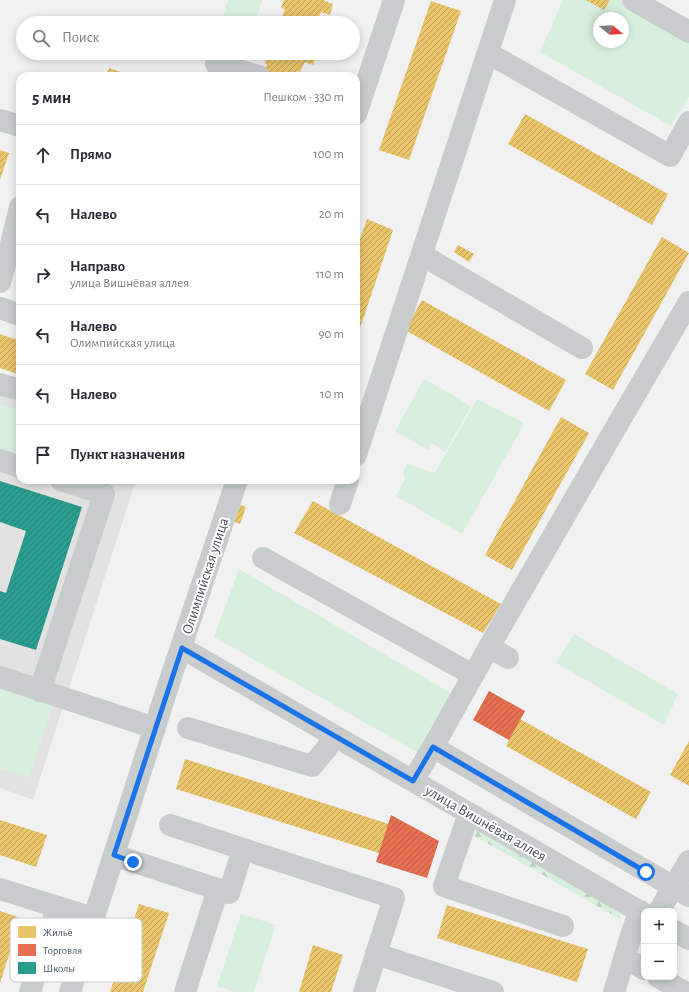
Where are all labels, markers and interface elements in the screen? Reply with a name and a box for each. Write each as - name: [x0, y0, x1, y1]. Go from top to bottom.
- north arrow: [593, 12, 629, 48]
- search box: [16, 16, 360, 60]
- icon: search: [30, 27, 52, 49]
- text: Поиск: [62, 30, 100, 45]
- text: 5 мин: [32, 89, 71, 106]
- text: Пешком · 330 m: [263, 91, 344, 104]
- icon: ahead: [32, 144, 54, 166]
- text: Прямо: [70, 147, 112, 162]
- text: 100 m: [313, 148, 344, 161]
- icon: left: [32, 204, 54, 226]
- text: Налево: [70, 207, 117, 222]
- text: 20 m: [319, 208, 344, 221]
- text: Направо: [70, 259, 125, 274]
- icon: right: [32, 264, 54, 286]
- text: 110 m: [316, 268, 344, 281]
- text: улица Вишнёвая аллея: [70, 277, 189, 290]
- text: Налево: [70, 319, 117, 334]
- icon: left: [32, 324, 54, 346]
- text: 90 m: [318, 328, 344, 341]
- text: Олимпийская улица: [70, 337, 175, 350]
- icon: left: [32, 384, 54, 406]
- text: Налево: [70, 387, 117, 402]
- text: 10 m: [320, 388, 344, 401]
- icon: arrive: [32, 444, 54, 466]
- text: Пункт назначения: [70, 447, 185, 462]
- street label: Олимпийская улица: [180, 516, 231, 636]
- street label: улица Вишнёвая аллея: [422, 782, 549, 864]
- route end: [124, 853, 142, 871]
- route start: [637, 863, 655, 881]
- map controls: [641, 908, 677, 980]
- button: +: [641, 908, 677, 944]
- legend: [10, 918, 142, 982]
- text: Жильё: [43, 927, 73, 938]
- button: −: [641, 944, 677, 980]
- text: Торговля: [43, 945, 82, 956]
- text: Школы: [43, 963, 75, 974]

